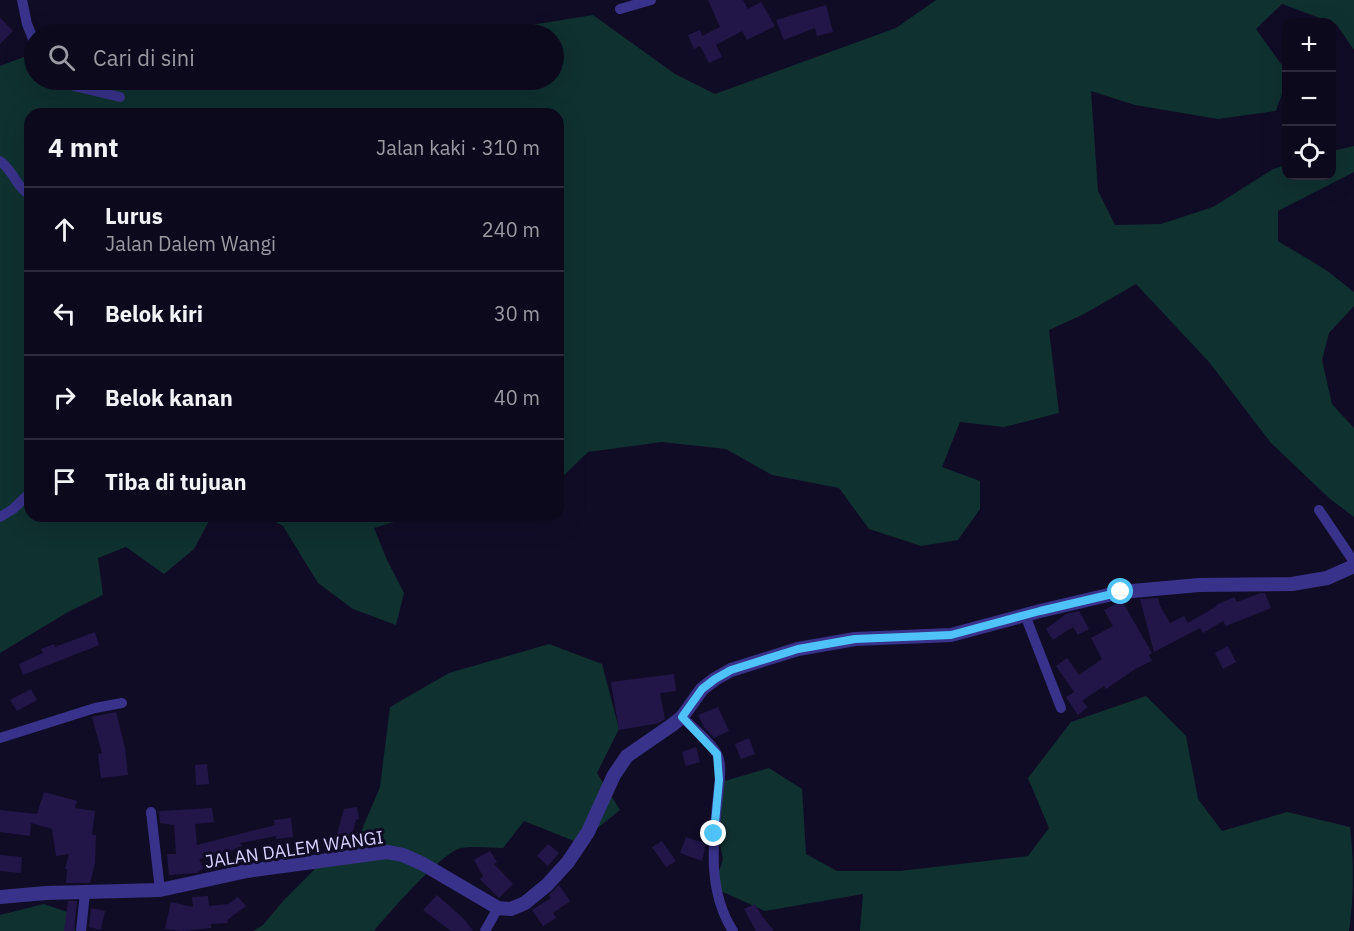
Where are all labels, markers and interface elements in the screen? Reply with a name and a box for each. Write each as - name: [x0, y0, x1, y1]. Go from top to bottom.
- map controls: [1282, 18, 1336, 180]
- button: +: [1282, 18, 1336, 72]
- search box: [24, 24, 564, 90]
- icon: search: [45, 41, 78, 74]
- text: Cari di sini: [93, 43, 195, 72]
- button: −: [1282, 72, 1336, 126]
- button: locate: [1282, 126, 1336, 180]
- text: 4 mnt: [48, 130, 118, 164]
- text: Jalan kaki · 310 m: [376, 134, 540, 161]
- text: Lurus: [105, 201, 163, 230]
- icon: ahead: [48, 213, 81, 246]
- text: 240 m: [482, 216, 540, 243]
- text: Jalan Dalem Wangi: [105, 230, 276, 257]
- icon: left: [48, 297, 81, 330]
- text: Belok kiri: [105, 299, 203, 328]
- text: 30 m: [494, 300, 540, 327]
- icon: right: [48, 381, 81, 414]
- text: Belok kanan: [105, 383, 233, 412]
- text: 40 m: [494, 384, 540, 411]
- icon: arrive: [48, 465, 81, 498]
- text: Tiba di tujuan: [105, 467, 247, 496]
- route start: [1107, 578, 1133, 604]
- route end: [700, 820, 726, 846]
- street label: JALAN DALEM WANGI: [203, 825, 385, 873]

